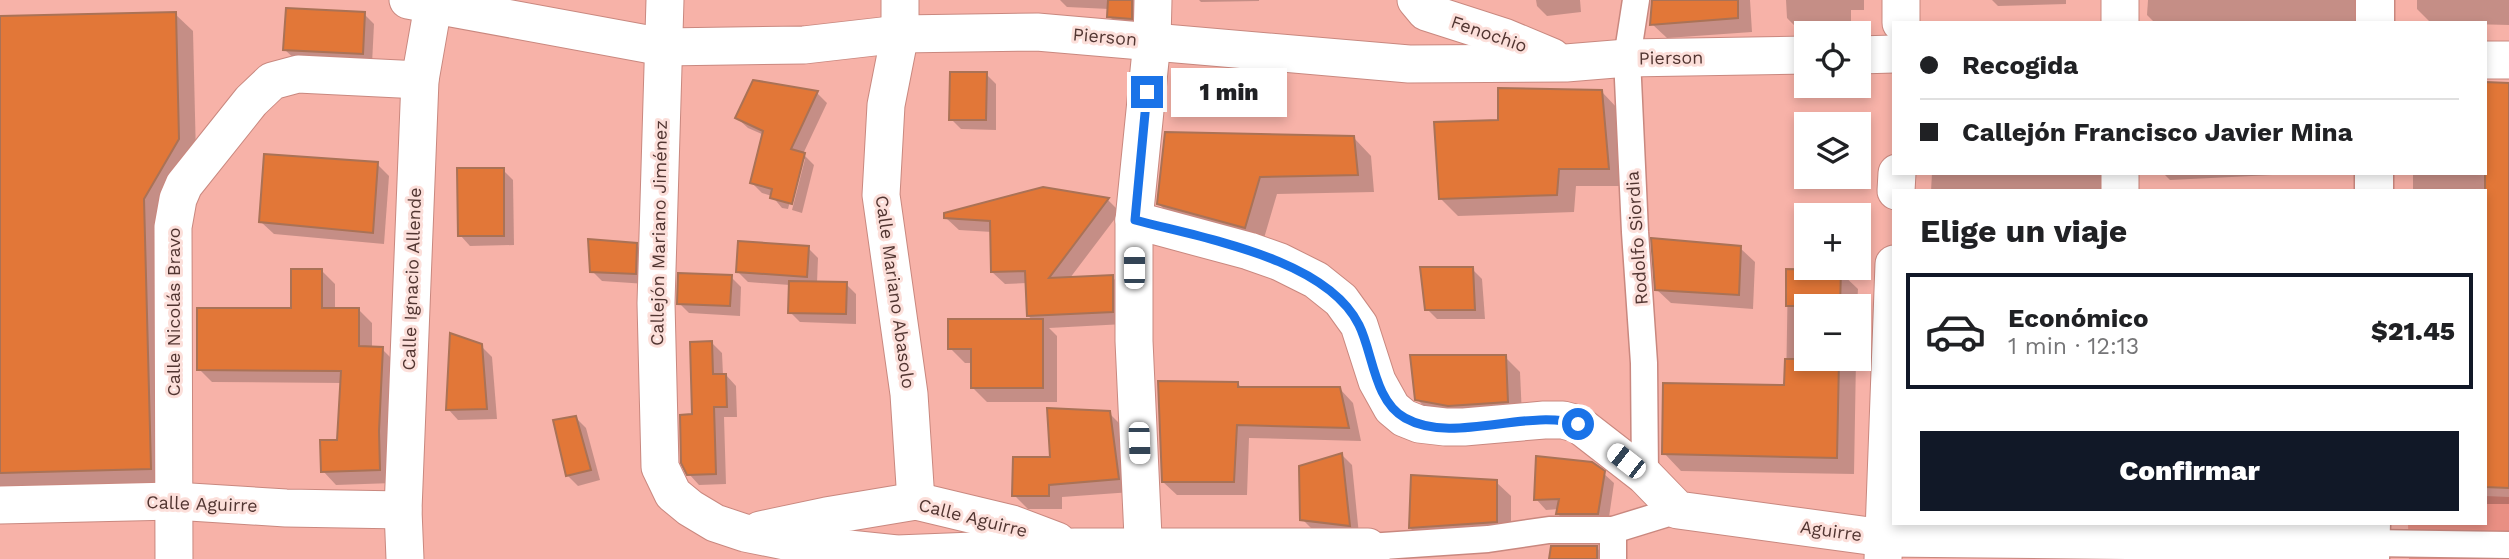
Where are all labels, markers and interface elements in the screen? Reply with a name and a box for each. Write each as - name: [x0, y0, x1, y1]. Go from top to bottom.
- street label: Fenochio: [1448, 11, 1530, 56]
- map controls: [1794, 21, 1871, 371]
- button: locate: [1794, 21, 1871, 98]
- street label: Pierson: [1072, 23, 1138, 50]
- street label: Pierson: [1639, 46, 1703, 69]
- text: Recogida: [1962, 50, 2078, 80]
- callout: 1 min: [1172, 68, 1287, 116]
- route end: [1131, 76, 1163, 108]
- text: 1 min: [1199, 79, 1259, 106]
- button: layers: [1794, 112, 1871, 189]
- text: Callejón Francisco Javier Mina: [1962, 117, 2353, 147]
- street label: Callejón Mariano Jiménez: [646, 120, 671, 346]
- street label: Rodolfo Siordia: [1621, 170, 1652, 306]
- street label: Calle Ignacio Allende: [398, 187, 425, 371]
- street label: Calle Mariano Abasolo: [872, 194, 919, 390]
- button: +: [1794, 203, 1871, 280]
- text: Elige un viaje: [1920, 212, 2127, 250]
- street label: Calle Nicolás Bravo: [163, 227, 184, 397]
- car: [1124, 247, 1145, 289]
- button: −: [1794, 294, 1871, 371]
- icon: car: [1924, 300, 1987, 363]
- text: Económico: [2008, 303, 2149, 333]
- text: $21.45: [2371, 316, 2455, 346]
- text: 1 min · 12:13: [2008, 333, 2139, 360]
- route start: [1562, 408, 1594, 440]
- car: [1128, 422, 1151, 464]
- button: Confirmar: [1920, 431, 2459, 511]
- car: [1603, 440, 1650, 482]
- street label: Calle Aguirre: [146, 491, 258, 516]
- street label: Calle Aguirre: [916, 494, 1030, 541]
- street label: Aguirre: [1799, 516, 1863, 545]

